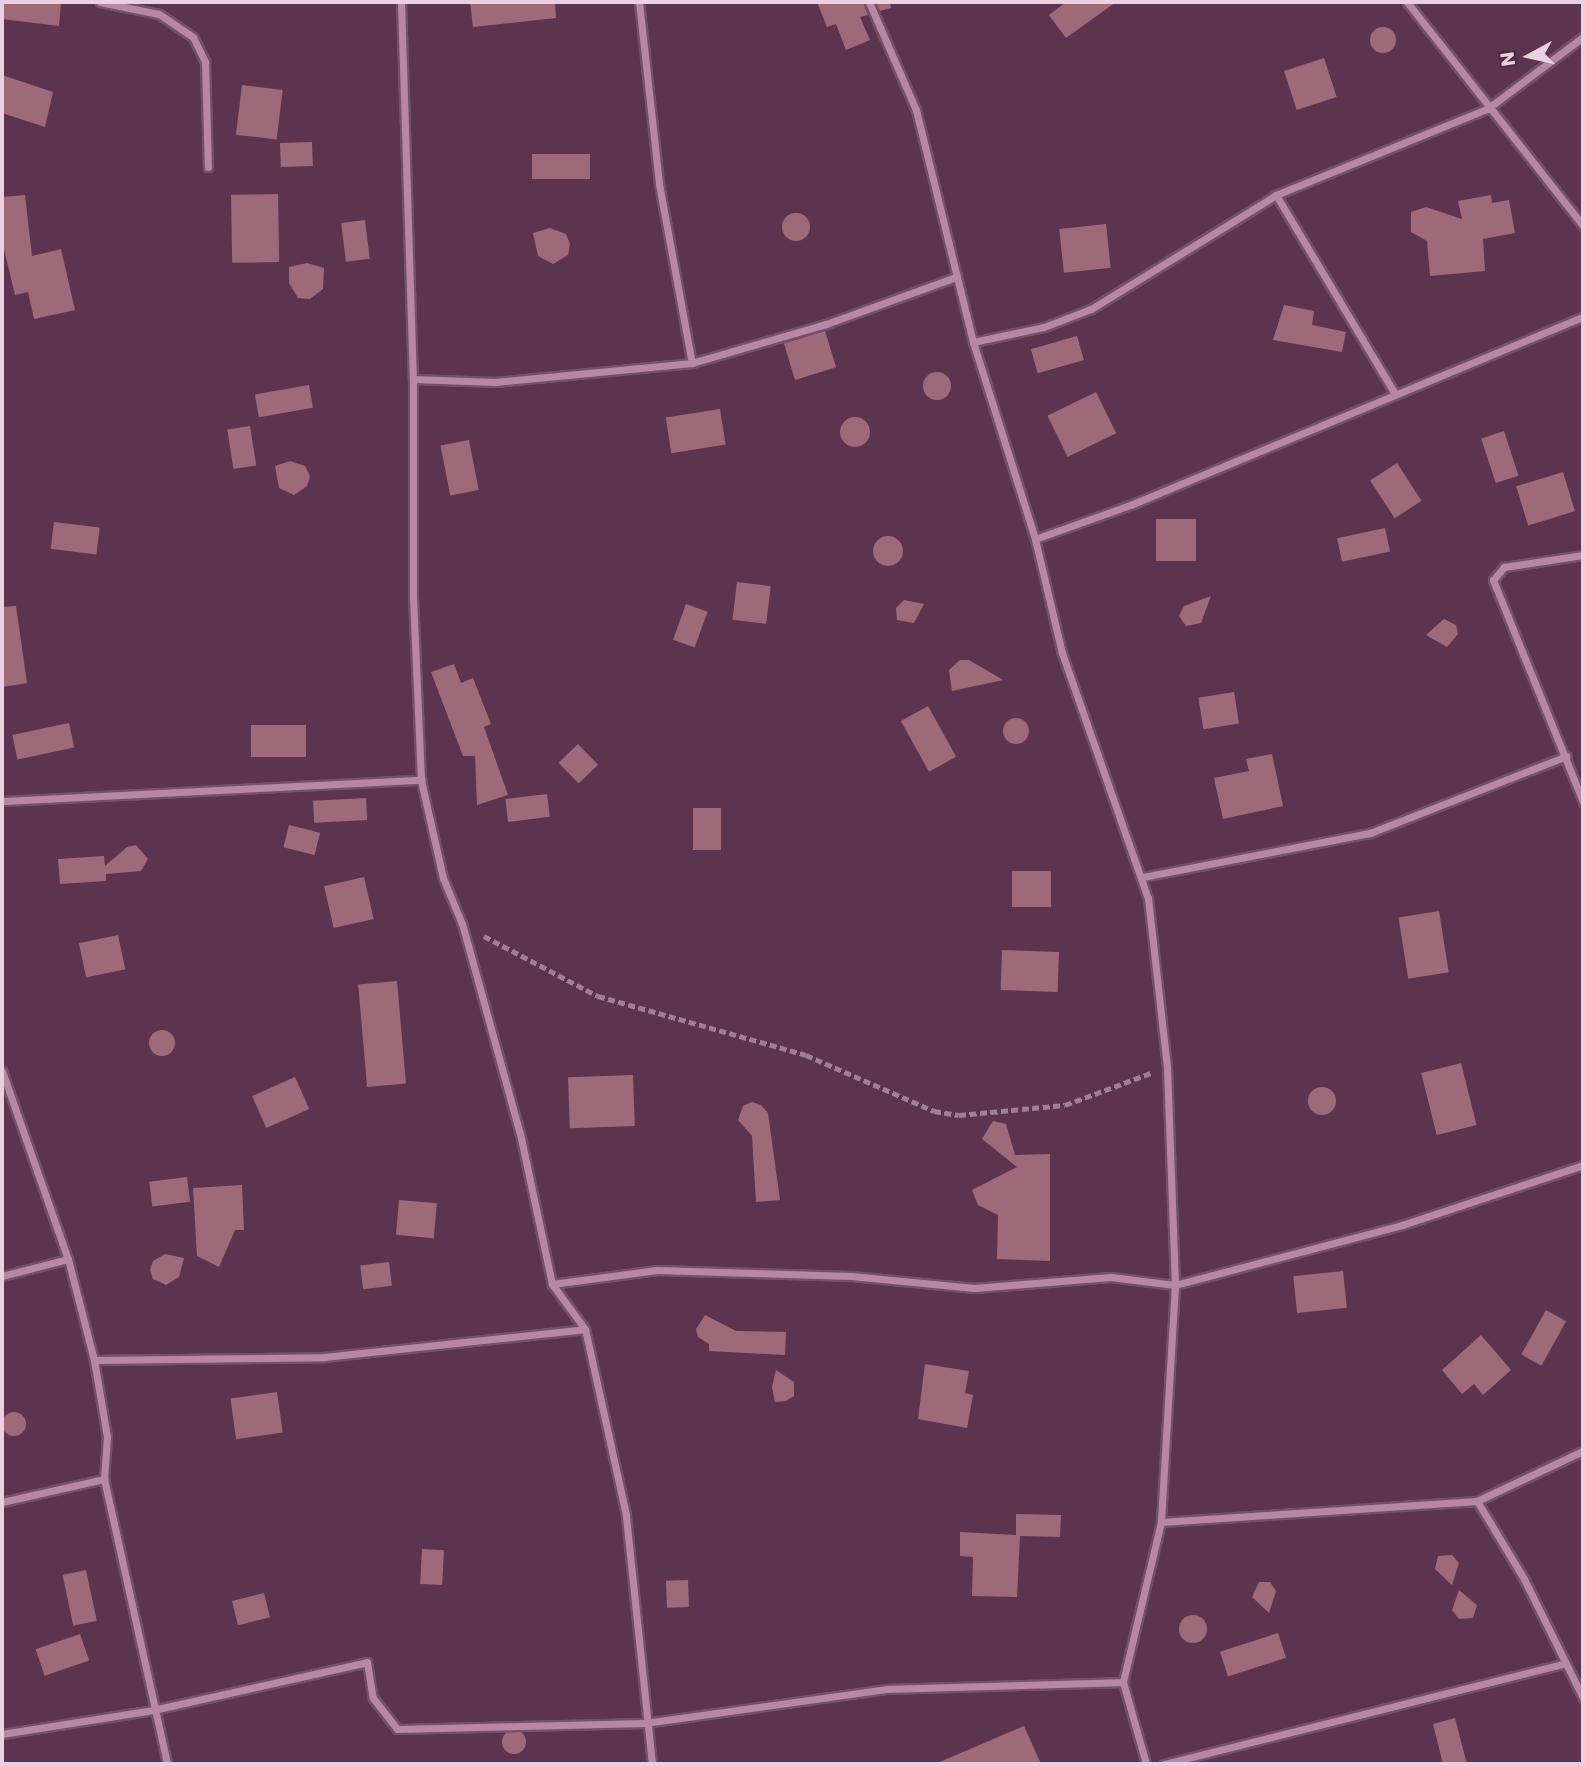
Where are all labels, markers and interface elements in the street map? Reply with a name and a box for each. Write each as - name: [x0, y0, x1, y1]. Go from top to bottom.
- north arrow: [1494, 21, 1564, 91]
- text: N: [1493, 50, 1522, 68]

